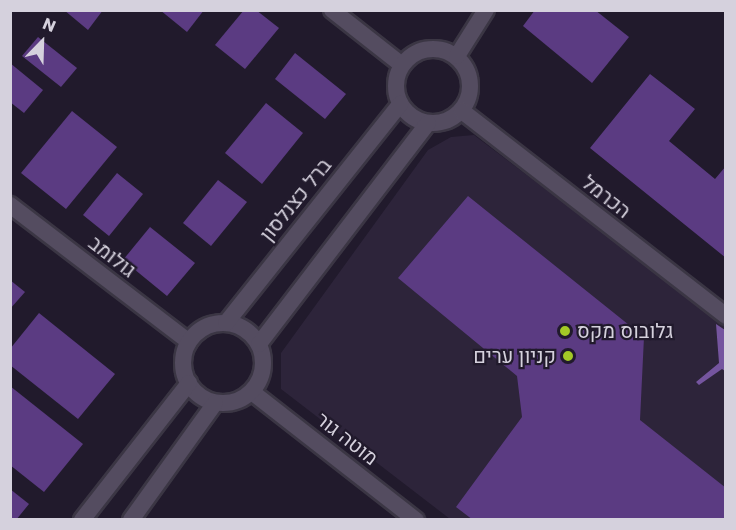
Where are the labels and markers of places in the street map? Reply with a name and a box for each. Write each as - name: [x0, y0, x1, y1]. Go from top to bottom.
- place label: גלובוס מקס: [577, 319, 673, 343]
- marker: גלובוס מקס: [558, 324, 572, 338]
- place label: קניון ערים: [473, 344, 556, 368]
- marker: קניון ערים: [561, 349, 575, 363]

